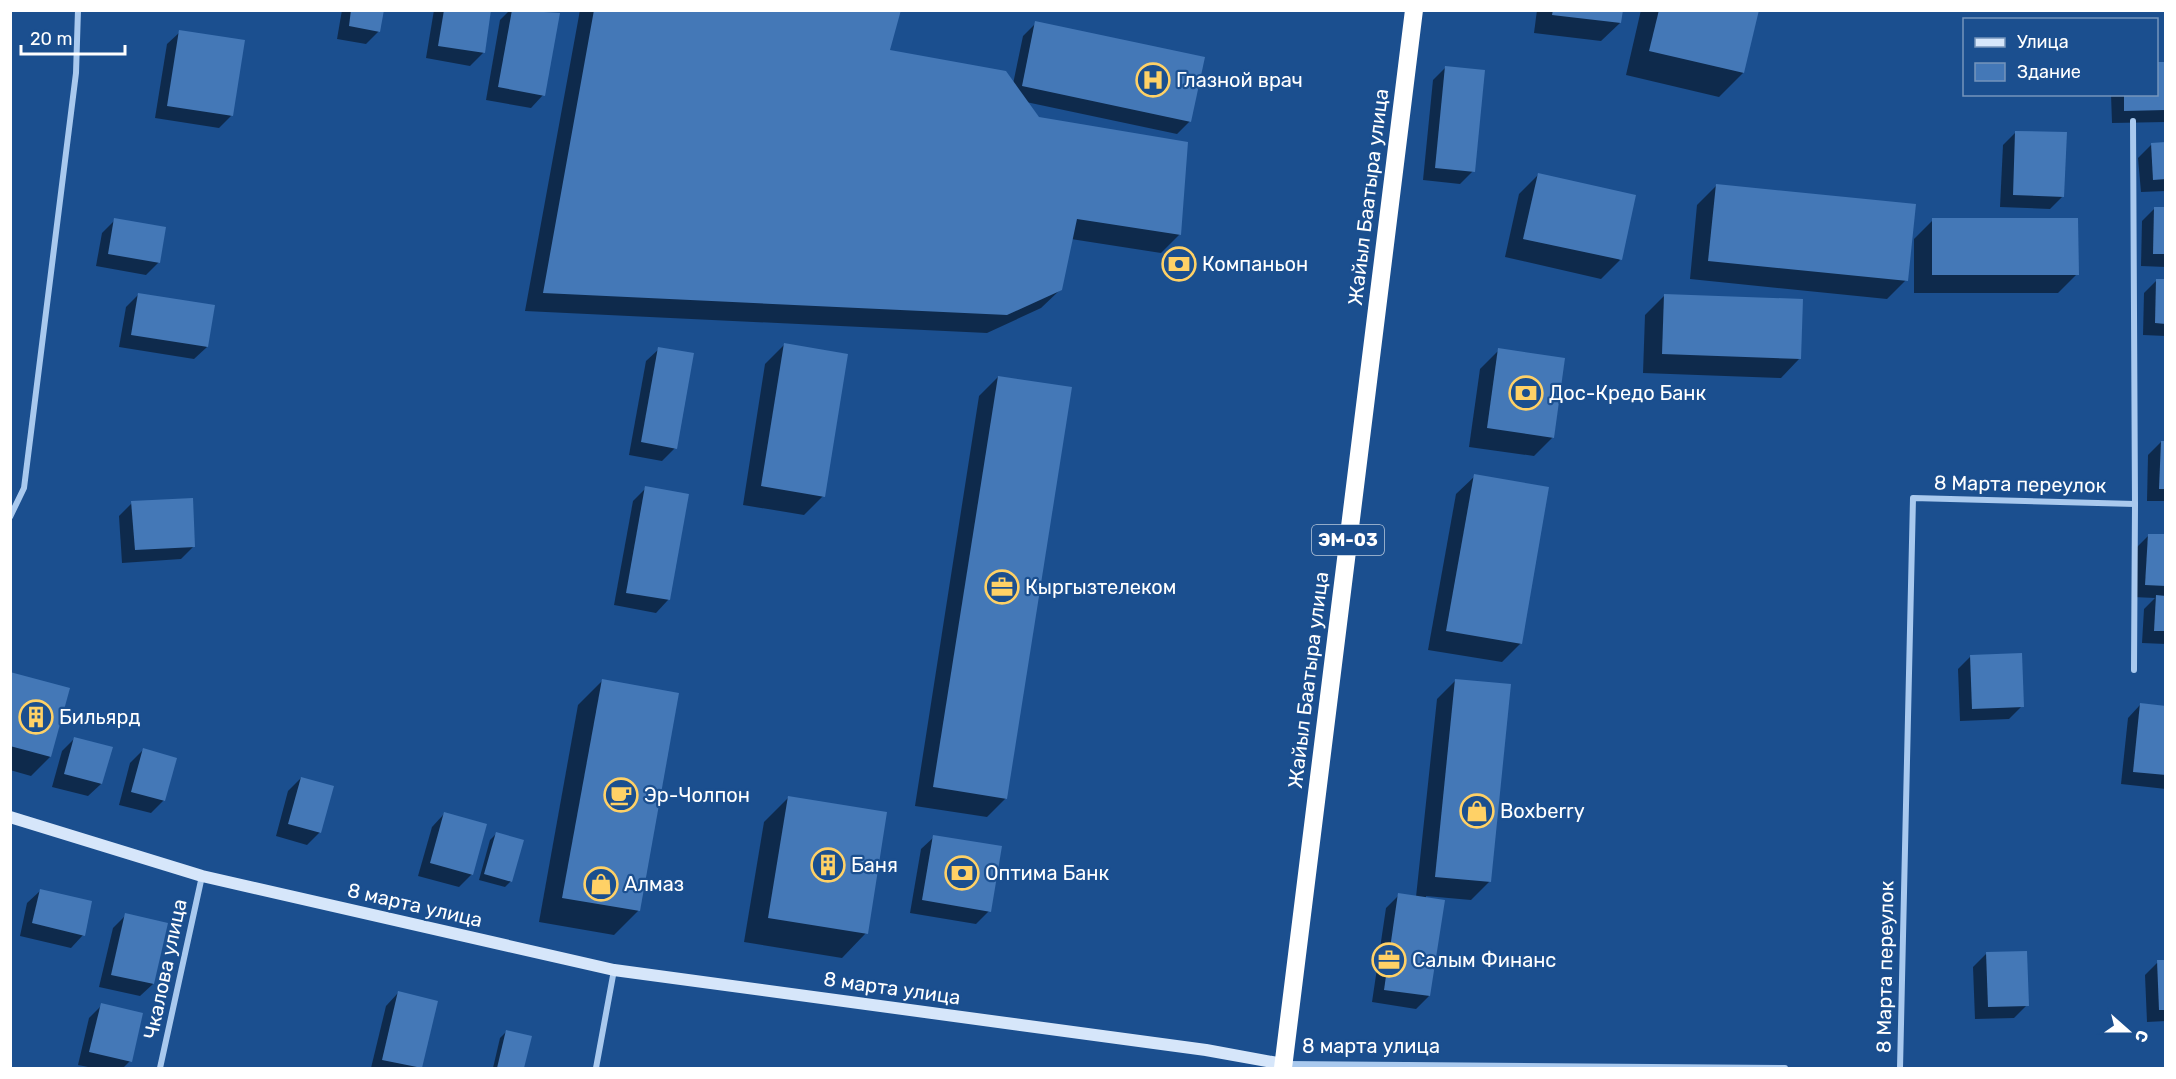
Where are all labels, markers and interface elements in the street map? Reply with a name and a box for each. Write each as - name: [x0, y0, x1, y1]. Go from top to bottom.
- scale bar: [21, 18, 124, 56]
- legend: [1963, 18, 2158, 96]
- text: 20 m: [30, 28, 72, 50]
- text: Улица: [2017, 31, 2069, 53]
- text: Здание: [2017, 61, 2081, 83]
- hospital icon: Глазной врач: [1135, 62, 1171, 98]
- place label: Глазной врач: [1176, 68, 1303, 92]
- street label: Жайыл Баатыра улица: [1343, 87, 1393, 307]
- bank icon: Компаньон: [1161, 246, 1197, 282]
- place label: Компаньон: [1202, 252, 1308, 276]
- bank icon: Дос-Кредо Банк: [1508, 375, 1544, 411]
- place label: Дос-Кредо Банк: [1549, 381, 1707, 405]
- street label: 8 Марта переулок: [1934, 470, 2107, 498]
- road number: ЭМ-03: [1312, 525, 1384, 555]
- office icon: Кыргызтелеком: [984, 569, 1020, 605]
- street label: Жайыл Баатыра улица: [1283, 570, 1333, 790]
- place label: Кыргызтелеком: [1025, 575, 1176, 599]
- building icon: Бильярд: [18, 699, 54, 735]
- place label: Бильярд: [59, 705, 140, 729]
- cafe icon: Эр-Чолпон: [603, 777, 639, 813]
- place label: Эр-Чолпон: [644, 783, 750, 807]
- shop icon: Boxberry: [1459, 793, 1495, 829]
- place label: Boxberry: [1500, 799, 1585, 823]
- building icon: Баня: [810, 847, 846, 883]
- place label: Баня: [851, 853, 898, 877]
- bank icon: Оптима Банк: [944, 855, 980, 891]
- place label: Оптима Банк: [985, 861, 1109, 885]
- shop icon: Алмаз: [583, 866, 619, 902]
- place label: Алмаз: [624, 872, 684, 896]
- street label: 8 марта улица: [345, 878, 485, 932]
- street label: 8 Марта переулок: [1871, 880, 1899, 1053]
- street label: Чкалова улица: [138, 897, 192, 1041]
- office icon: Салым Финанс: [1371, 942, 1407, 978]
- place label: Салым Финанс: [1412, 948, 1556, 972]
- street label: 8 марта улица: [822, 967, 962, 1009]
- north arrow: [2098, 1001, 2158, 1061]
- text: С: [2131, 1028, 2152, 1045]
- street label: 8 марта улица: [1302, 1034, 1440, 1058]

